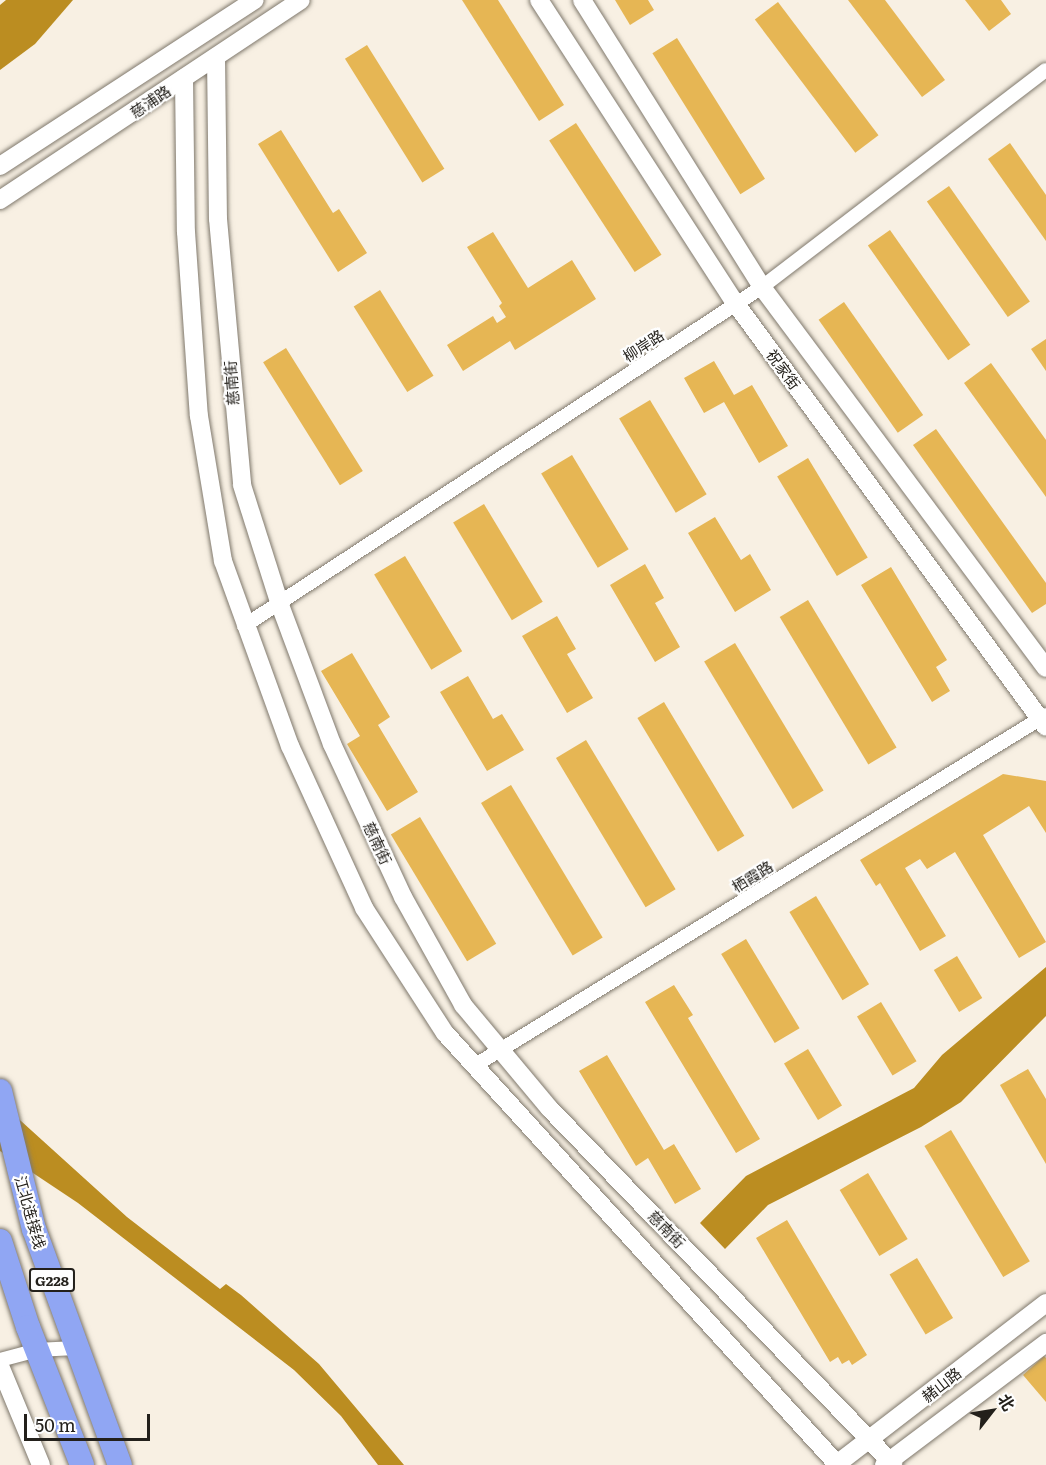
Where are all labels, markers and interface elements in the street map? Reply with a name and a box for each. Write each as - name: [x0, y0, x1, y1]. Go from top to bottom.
- street label: 慈浦路: [126, 81, 174, 121]
- street label: 柳岸路: [619, 325, 667, 365]
- street label: 祝家街: [763, 346, 805, 392]
- street label: 慈南街: [220, 360, 242, 406]
- street label: 慈南街: [360, 819, 396, 867]
- street label: 栖霞路: [728, 856, 776, 896]
- street label: 江北连接线: [12, 1173, 50, 1251]
- street label: 慈南街: [645, 1207, 689, 1251]
- road number: G228: [28, 1269, 76, 1291]
- street label: 赭山路: [918, 1363, 964, 1405]
- north arrow: [962, 1381, 1022, 1441]
- text: 北: [993, 1389, 1022, 1415]
- scale bar: [27, 1402, 153, 1440]
- text: 50 m: [35, 1411, 76, 1438]

